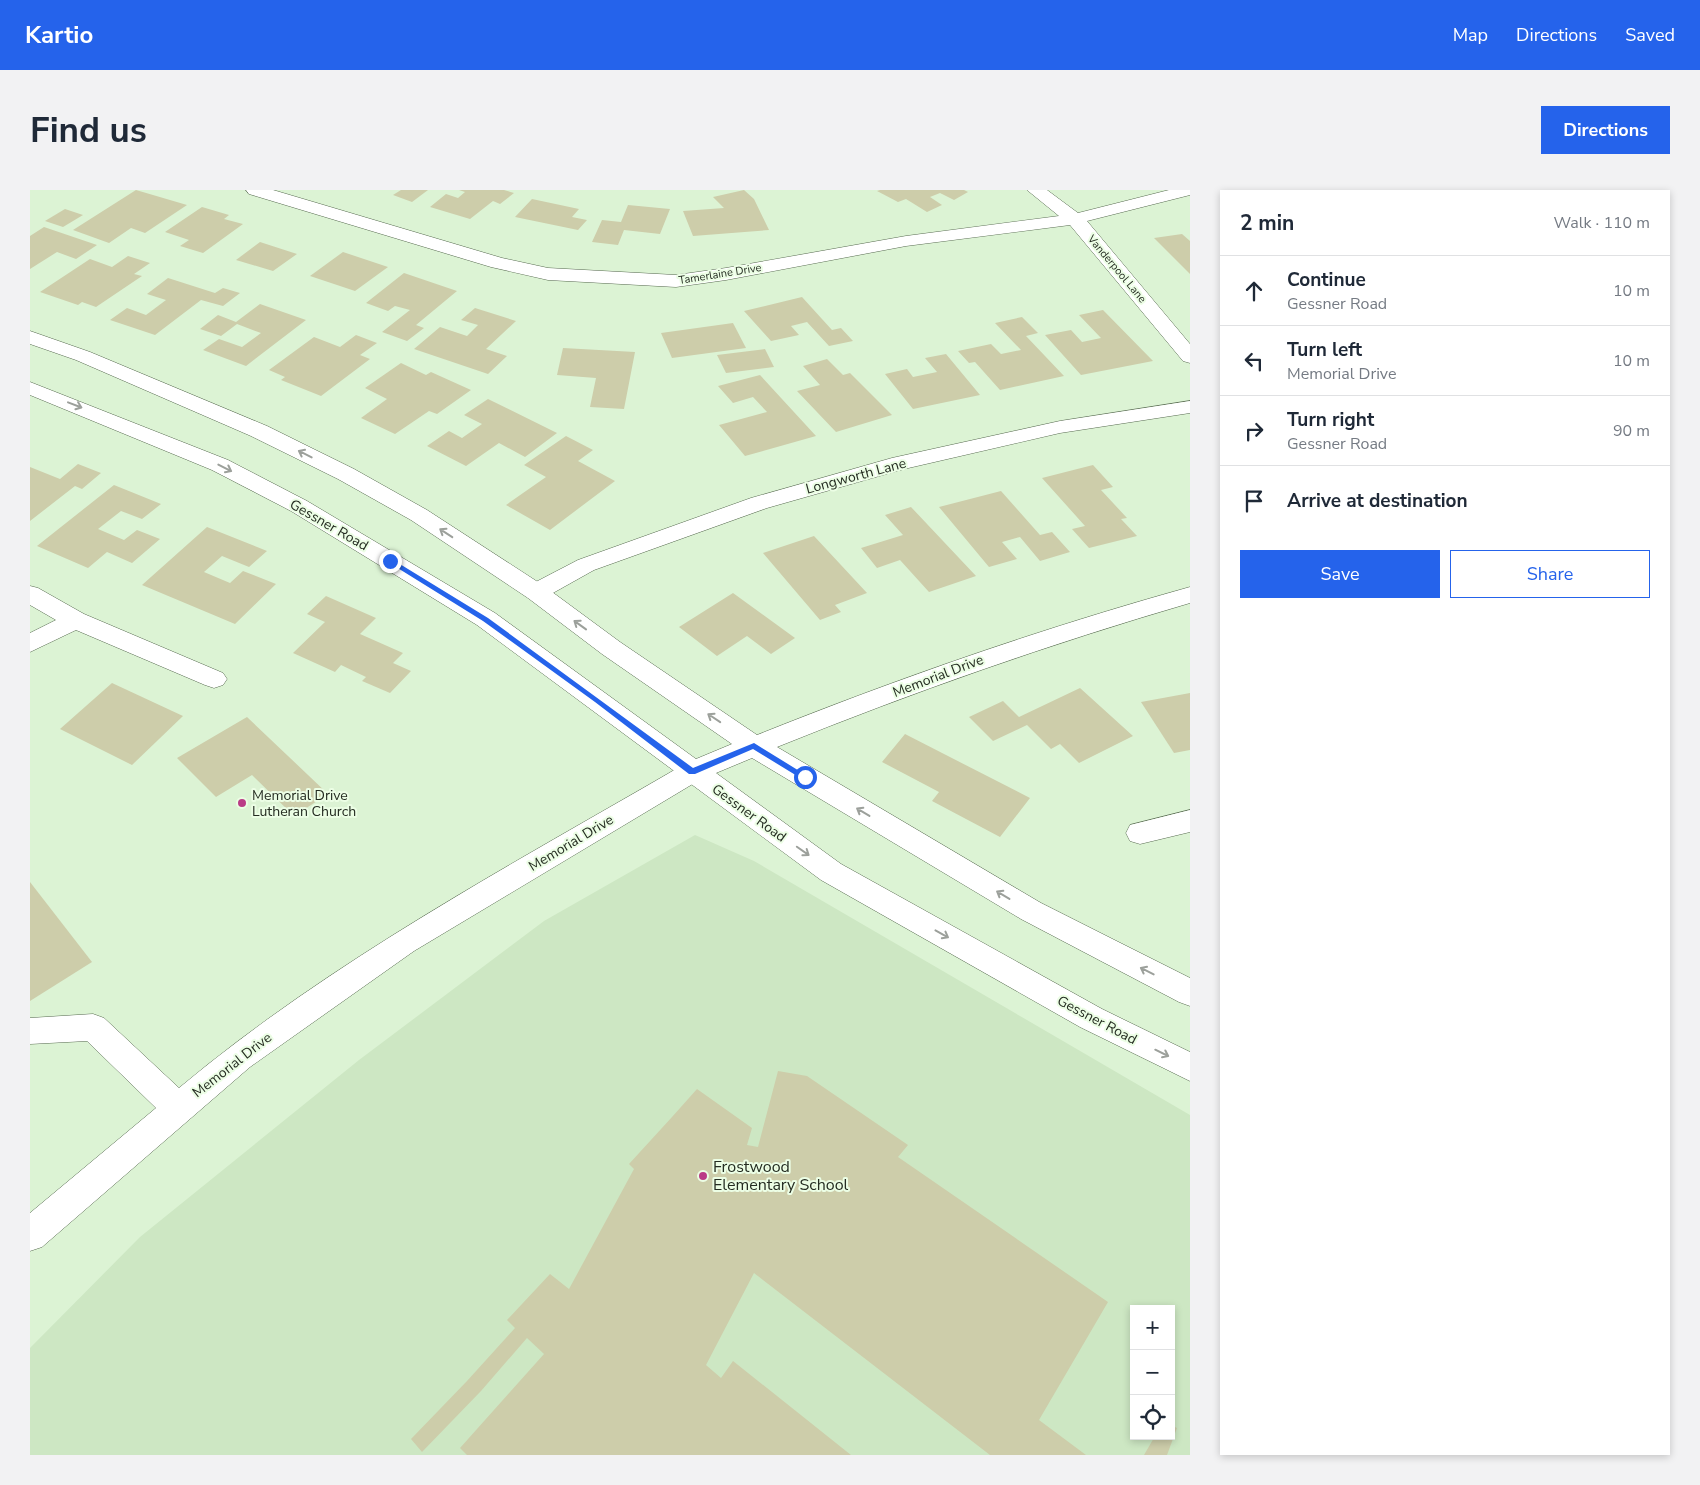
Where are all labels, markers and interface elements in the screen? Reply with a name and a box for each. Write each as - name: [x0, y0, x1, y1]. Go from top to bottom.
- text: Kartio: [25, 19, 93, 51]
- text: Map: [1453, 23, 1488, 47]
- text: Directions: [1516, 23, 1597, 47]
- text: Saved: [1625, 23, 1675, 47]
- button: Directions: [1541, 106, 1670, 154]
- text: Find us: [30, 107, 147, 154]
- text: 2 min: [1240, 209, 1294, 237]
- text: Walk · 110 m: [1554, 212, 1650, 234]
- street label: Vanderpool Lane: [1084, 231, 1150, 306]
- street label: Tamerlaine Drive: [678, 260, 763, 288]
- text: Continue: [1287, 267, 1366, 293]
- icon: ahead: [1240, 277, 1268, 305]
- text: 10 m: [1613, 280, 1650, 302]
- text: Gessner Road: [1287, 293, 1387, 315]
- text: Turn left: [1287, 337, 1362, 363]
- icon: left: [1240, 347, 1268, 375]
- text: 10 m: [1613, 350, 1650, 372]
- text: Memorial Drive: [1287, 363, 1397, 385]
- one-way arrow: [68, 402, 83, 411]
- text: Turn right: [1287, 407, 1374, 433]
- icon: right: [1240, 417, 1268, 445]
- text: 90 m: [1613, 420, 1650, 442]
- text: Gessner Road: [1287, 433, 1387, 455]
- one-way arrow: [298, 449, 313, 458]
- street label: Longworth Lane: [804, 453, 908, 499]
- one-way arrow: [218, 463, 233, 473]
- icon: arrive: [1240, 487, 1268, 515]
- text: Arrive at destination: [1287, 488, 1468, 514]
- street label: Gessner Road: [286, 495, 372, 555]
- one-way arrow: [440, 528, 454, 538]
- route end: [379, 550, 402, 573]
- button: Save: [1240, 550, 1440, 598]
- button: Share: [1450, 550, 1650, 598]
- one-way arrow: [574, 620, 588, 630]
- street label: Memorial Drive: [890, 650, 986, 702]
- one-way arrow: [707, 713, 721, 723]
- route start: [794, 766, 817, 789]
- street label: Gessner Road: [708, 780, 790, 846]
- place label: Memorial Drive Lutheran Church: [252, 786, 356, 821]
- marker: Memorial Drive Lutheran Church: [236, 797, 248, 809]
- one-way arrow: [857, 806, 871, 816]
- street label: Memorial Drive: [525, 810, 617, 876]
- one-way arrow: [796, 846, 810, 856]
- one-way arrow: [996, 889, 1011, 899]
- one-way arrow: [935, 930, 949, 940]
- one-way arrow: [1139, 966, 1154, 976]
- street label: Gessner Road: [1054, 991, 1140, 1049]
- street label: Memorial Drive: [188, 1028, 276, 1102]
- one-way arrow: [1154, 1049, 1169, 1058]
- place label: Frostwood Elementary School: [713, 1156, 849, 1196]
- marker: Frostwood Elementary School: [697, 1170, 709, 1182]
- map controls: [1130, 1305, 1175, 1440]
- button: +: [1130, 1305, 1175, 1350]
- button: −: [1130, 1350, 1175, 1395]
- button: locate: [1130, 1395, 1175, 1440]

